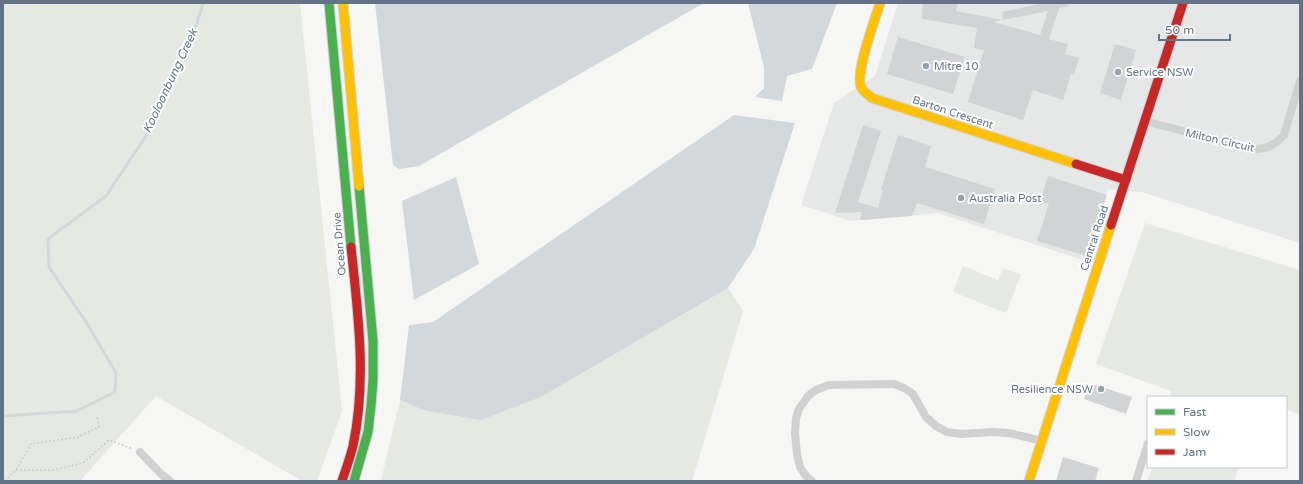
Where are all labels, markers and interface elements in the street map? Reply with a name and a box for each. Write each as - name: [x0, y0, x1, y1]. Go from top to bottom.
- scale bar: [1159, 16, 1230, 42]
- text: 50 m: [1165, 23, 1194, 37]
- water label: Kooloonbung Creek: [140, 25, 201, 135]
- place label: Mitre 10: [934, 60, 978, 73]
- marker: Mitre 10: [921, 61, 931, 71]
- place label: Service NSW: [1126, 66, 1193, 79]
- marker: Service NSW: [1113, 67, 1123, 77]
- street label: Barton Crescent: [911, 93, 995, 132]
- street label: Milton Circuit: [1184, 126, 1256, 155]
- place label: Australia Post: [969, 192, 1041, 205]
- marker: Australia Post: [956, 193, 966, 203]
- street label: Central Road: [1078, 204, 1111, 273]
- street label: Ocean Drive: [330, 212, 349, 276]
- place label: Resilience NSW: [1011, 383, 1093, 396]
- marker: Resilience NSW: [1096, 384, 1106, 394]
- legend: [1147, 396, 1287, 468]
- text: Fast: [1183, 405, 1207, 419]
- text: Slow: [1183, 425, 1210, 439]
- text: Jam: [1183, 445, 1206, 459]

